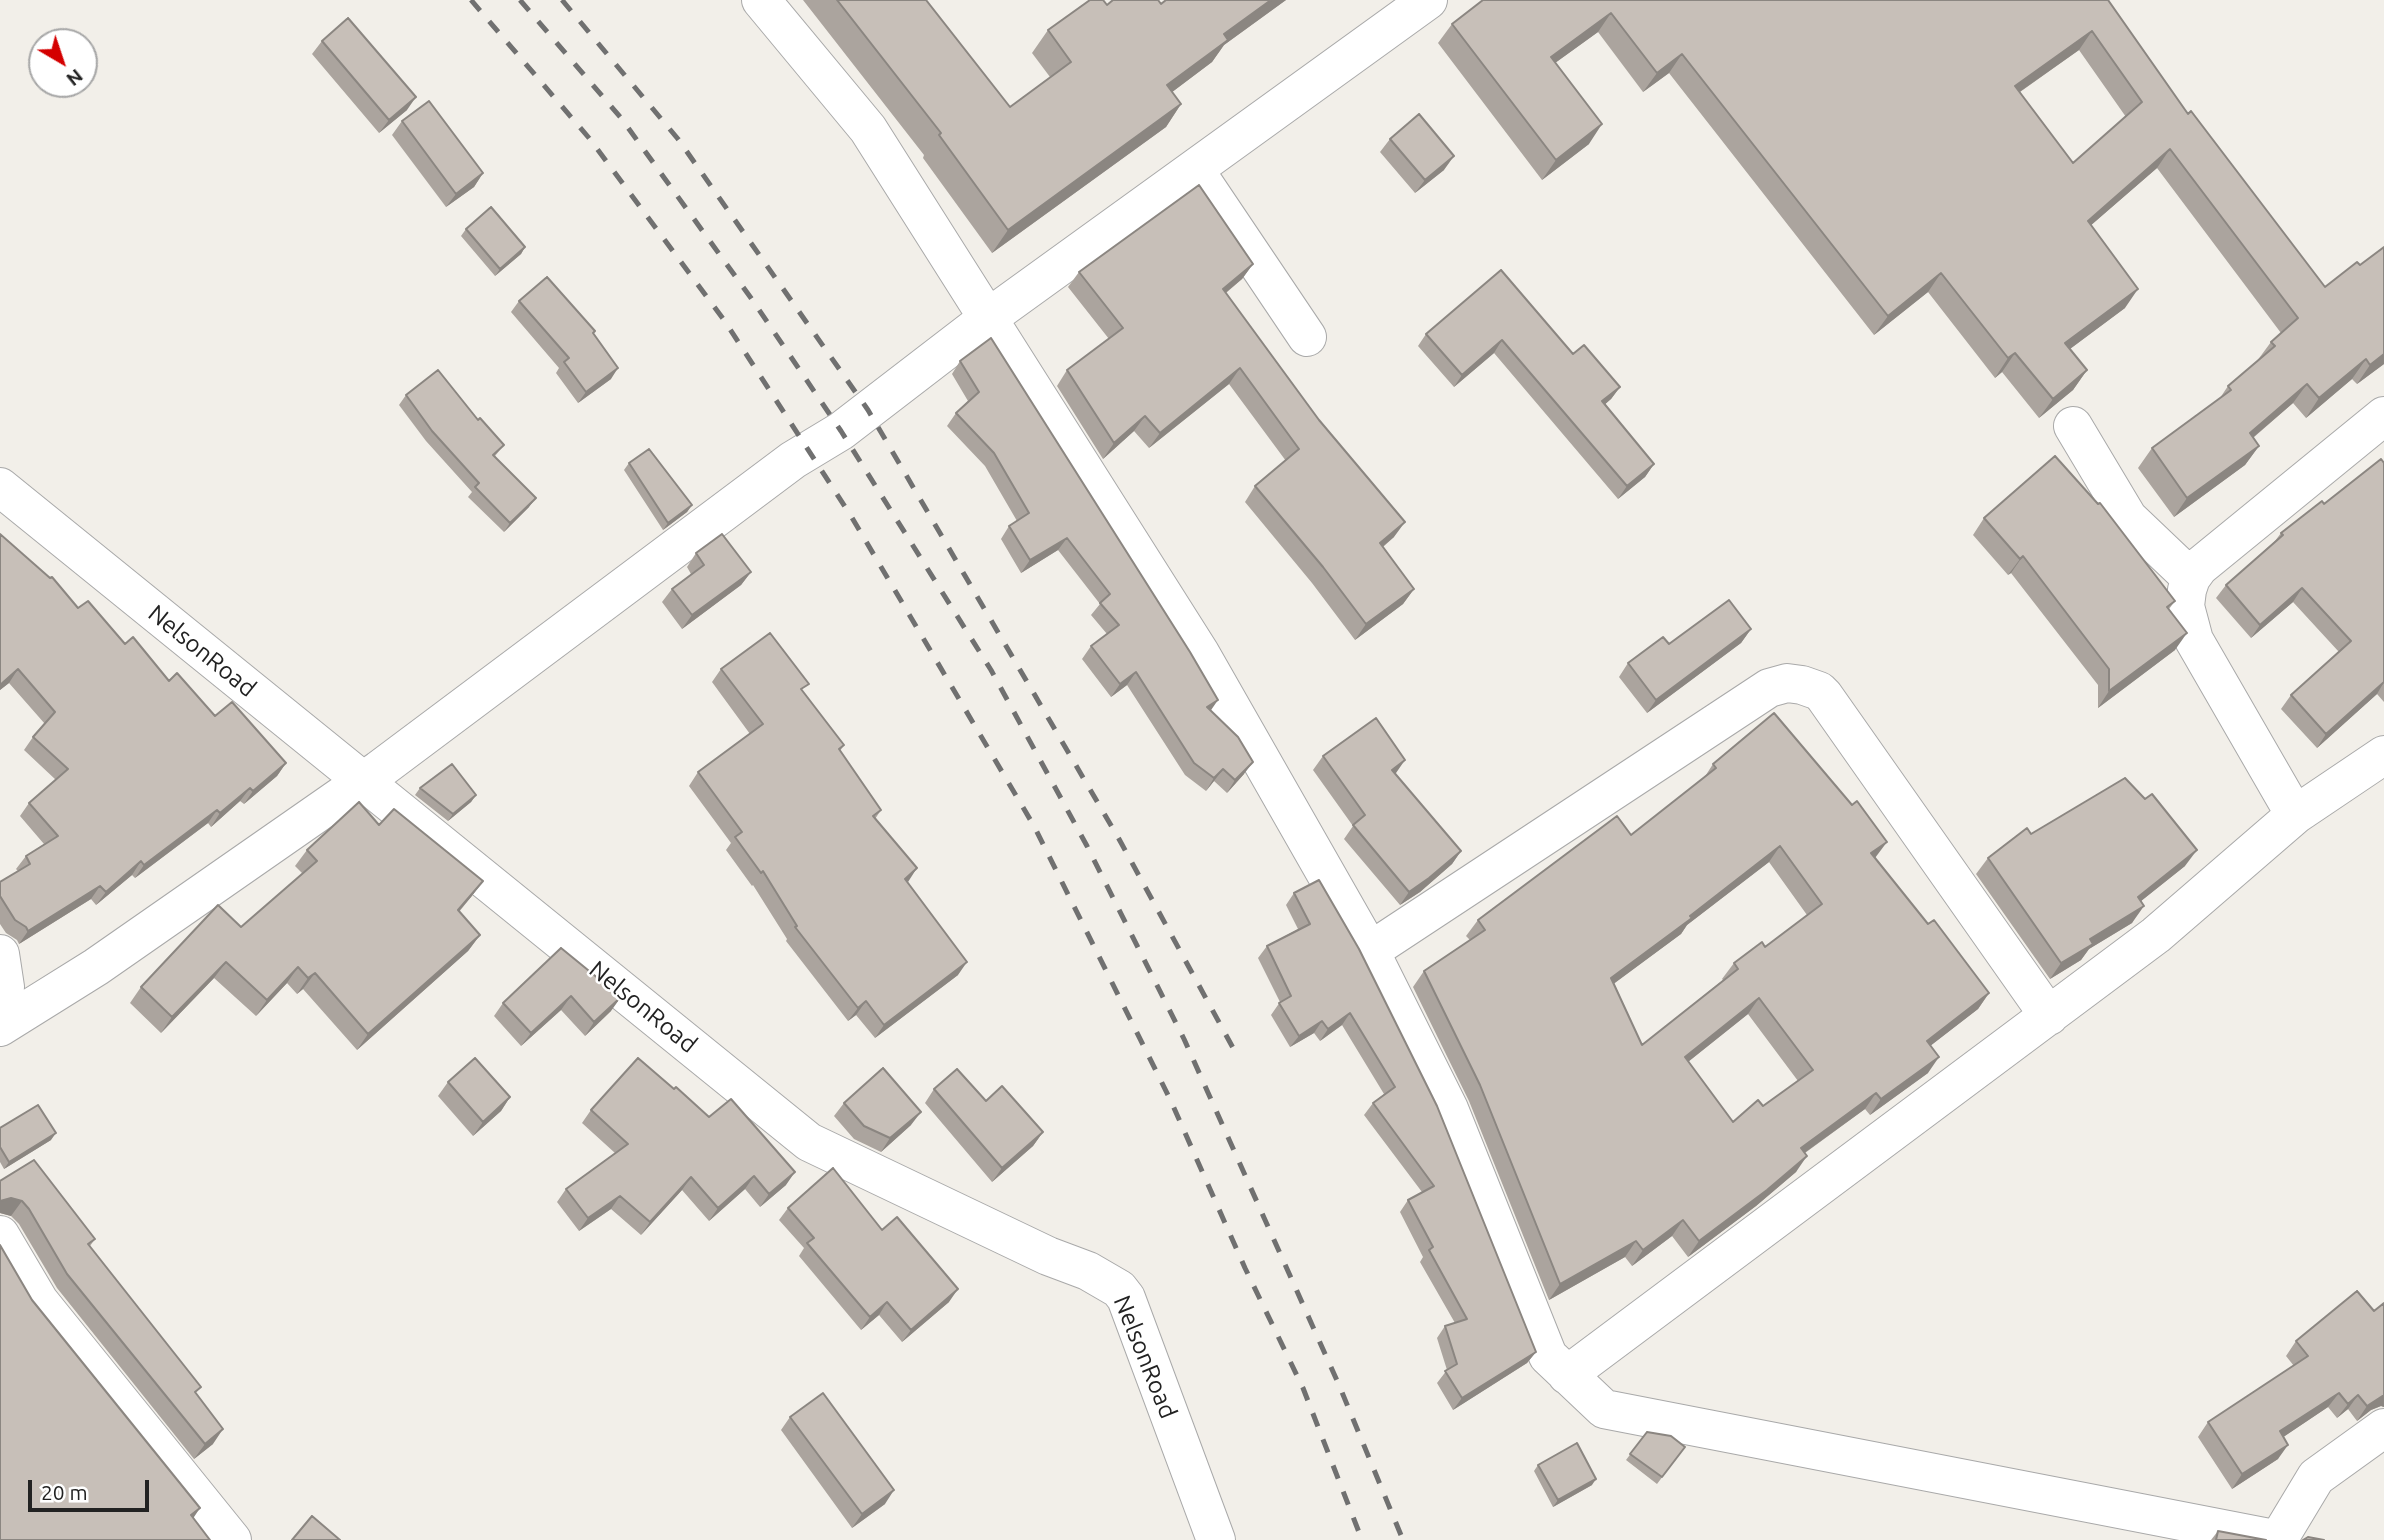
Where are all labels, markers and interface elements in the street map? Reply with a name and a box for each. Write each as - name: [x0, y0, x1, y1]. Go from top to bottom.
- north arrow: [28, 28, 98, 98]
- text: N: [63, 65, 87, 91]
- street label: NelsonRoad: [142, 599, 262, 703]
- street label: NelsonRoad: [583, 955, 703, 1059]
- street label: NelsonRoad: [1107, 1291, 1183, 1423]
- scale bar: [32, 1466, 152, 1510]
- text: 20 m: [41, 1480, 88, 1504]

